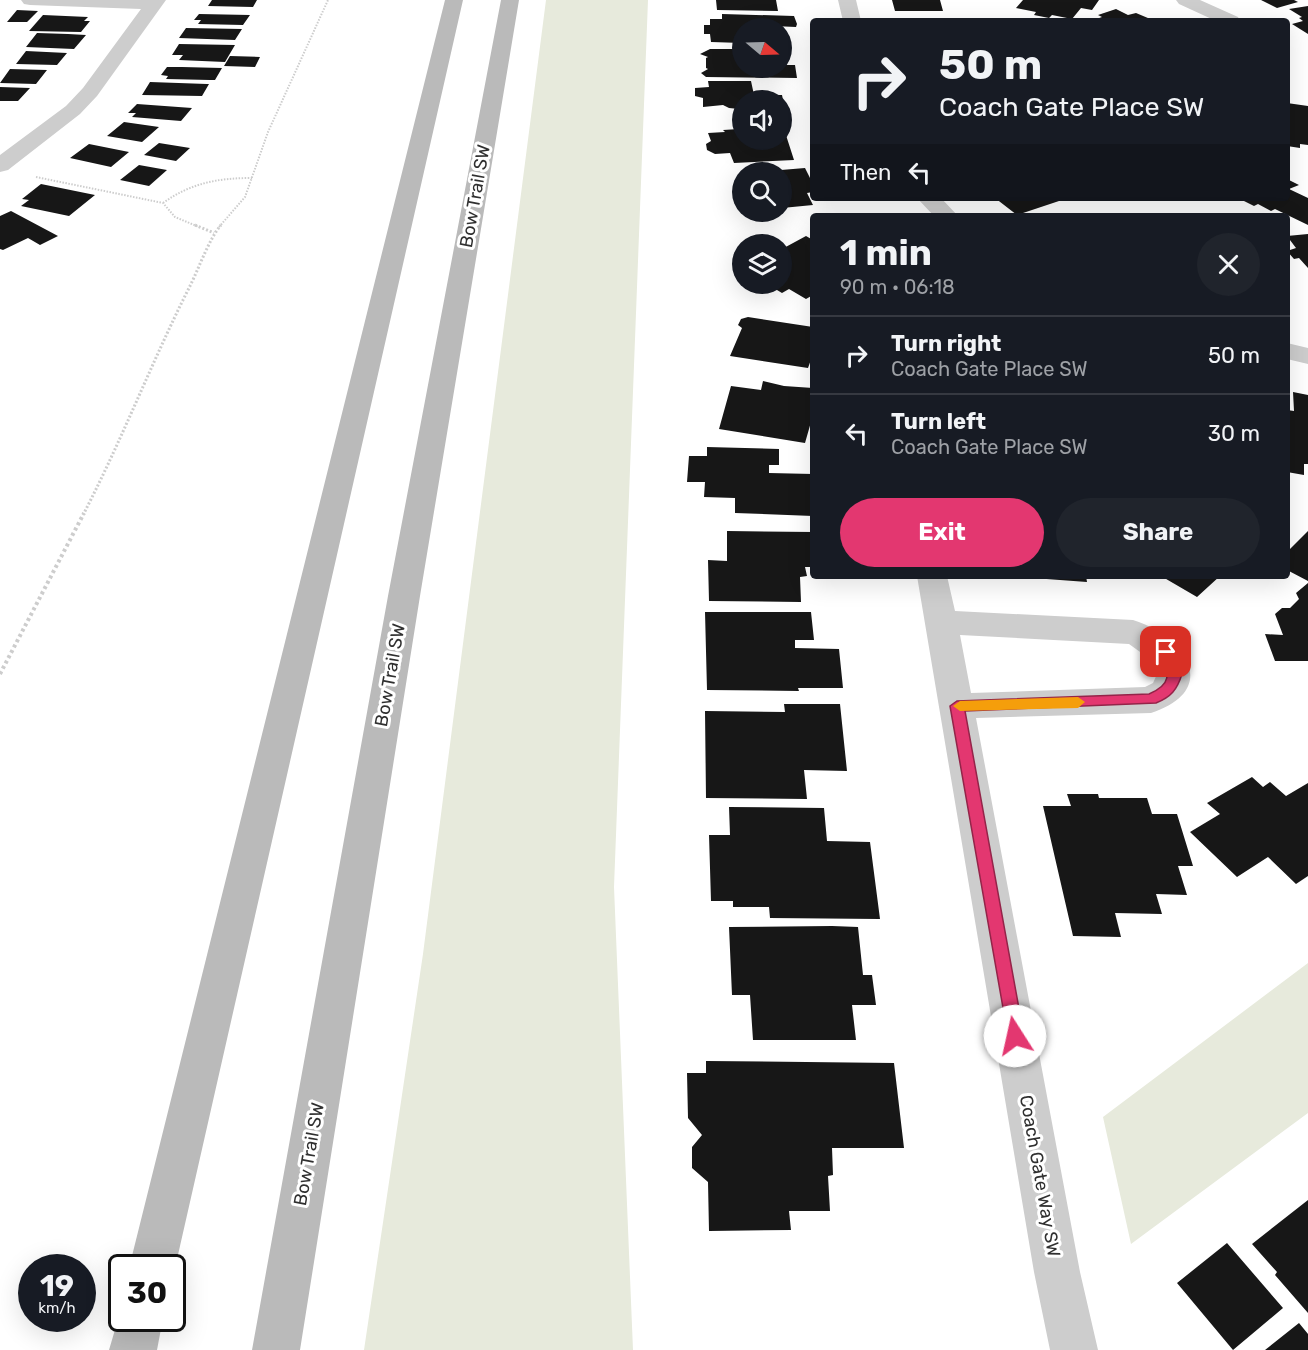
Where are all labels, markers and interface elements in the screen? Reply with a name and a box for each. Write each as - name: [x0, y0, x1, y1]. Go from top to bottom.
- north arrow: [732, 18, 792, 78]
- map controls: [732, 18, 792, 294]
- text: 50 m: [939, 40, 1042, 90]
- icon: right: [840, 42, 918, 120]
- button: sound: [732, 90, 792, 150]
- text: Coach Gate Place SW: [939, 91, 1204, 123]
- street label: Bow Trail SW: [455, 143, 495, 249]
- icon: left: [903, 156, 936, 189]
- text: Then: [840, 159, 891, 186]
- button: search: [732, 162, 792, 222]
- text: 1 min: [840, 231, 932, 274]
- button: close: [1197, 233, 1260, 296]
- button: layers: [732, 234, 792, 294]
- text: 90 m · 06:18: [840, 275, 955, 299]
- text: Turn right: [891, 330, 1001, 357]
- icon: right: [840, 339, 873, 372]
- text: 50 m: [1208, 342, 1260, 369]
- text: Coach Gate Place SW: [891, 357, 1088, 381]
- text: Turn left: [891, 408, 986, 435]
- icon: left: [840, 417, 873, 450]
- text: 30 m: [1208, 420, 1260, 447]
- text: Coach Gate Place SW: [891, 435, 1088, 459]
- button: Exit: [840, 498, 1044, 567]
- button: Share: [1056, 498, 1260, 567]
- street label: Bow Trail SW: [370, 622, 410, 728]
- pin: [1140, 626, 1191, 677]
- icon: arrive: [1149, 635, 1182, 668]
- position arrow: [983, 1004, 1047, 1068]
- street label: Coach Gate Way SW: [1015, 1093, 1065, 1259]
- street label: Bow Trail SW: [289, 1101, 329, 1207]
- speed limit sign: 30: [108, 1254, 186, 1332]
- text: 19: [40, 1268, 74, 1304]
- text: km/h: [38, 1299, 76, 1317]

